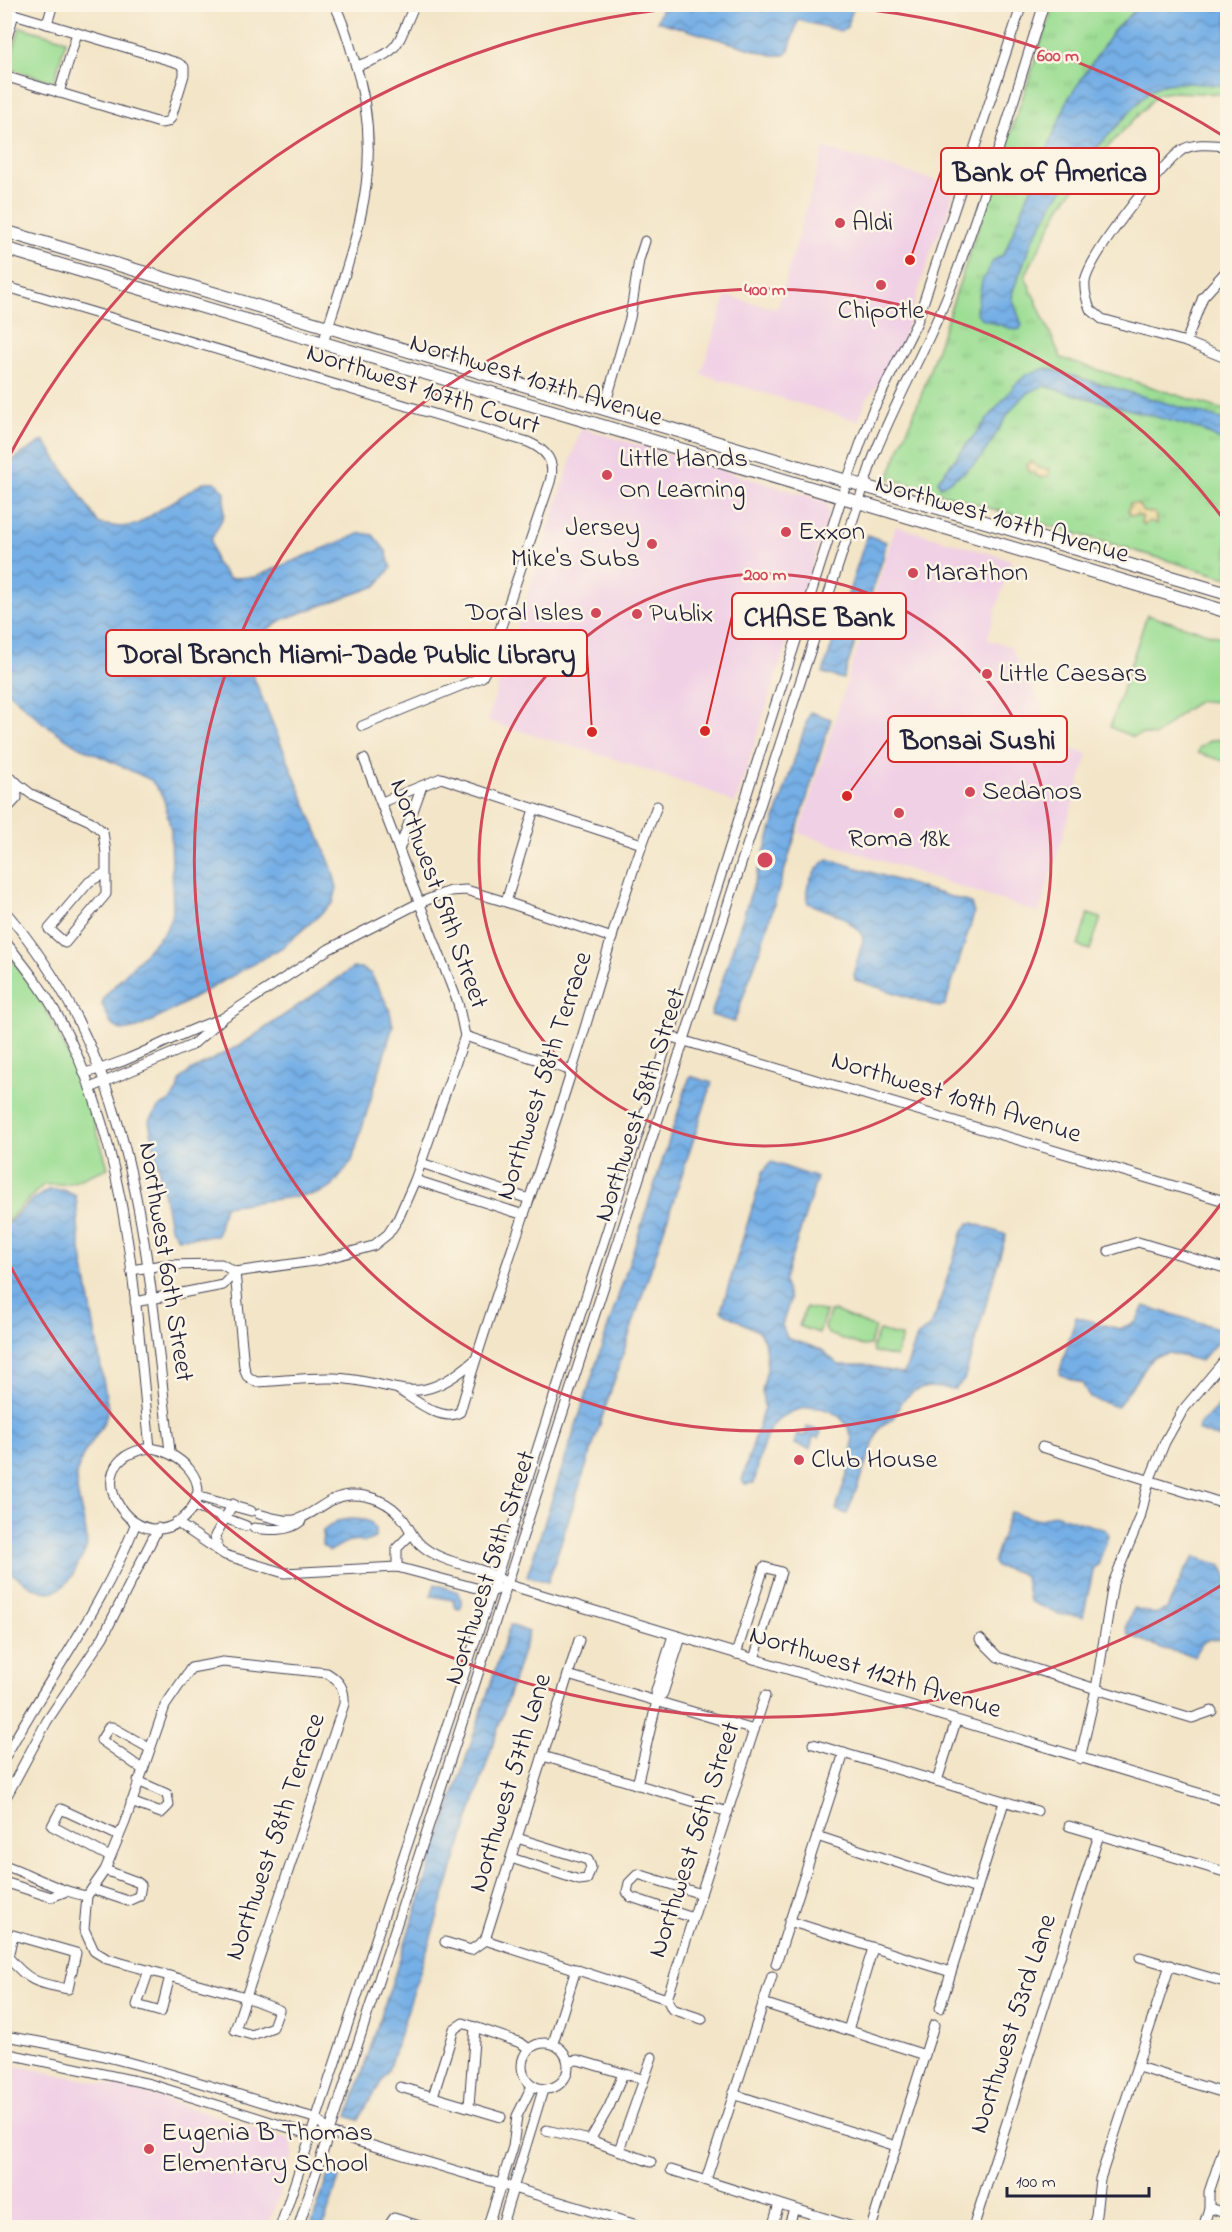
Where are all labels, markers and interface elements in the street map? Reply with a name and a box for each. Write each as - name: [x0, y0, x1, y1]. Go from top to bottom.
- text: 600 m: [1037, 44, 1079, 70]
- callout: Bank of America: [941, 148, 1159, 194]
- text: Bank of America: [951, 154, 1147, 195]
- place label: Aldi: [852, 204, 893, 243]
- marker: Aldi: [833, 216, 847, 230]
- text: 400 m: [744, 278, 786, 304]
- marker: Chipotle: [874, 278, 888, 292]
- place label: Chipotle: [838, 292, 925, 331]
- street label: Northwest 107th Avenue: [405, 324, 668, 438]
- street label: Northwest 107th Court: [301, 334, 545, 446]
- place label: Little Hands On Learning: [619, 440, 748, 510]
- street label: Northwest 107th Avenue: [870, 465, 1134, 575]
- marker: Little Hands On Learning: [600, 468, 614, 482]
- place label: Jersey Mike's Subs: [511, 509, 640, 579]
- place label: Exxon: [798, 513, 865, 552]
- marker: Exxon: [779, 525, 793, 539]
- marker: Jersey Mike's Subs: [645, 537, 659, 551]
- place label: Marathon: [925, 554, 1028, 593]
- text: 200 m: [743, 563, 787, 589]
- marker: Marathon: [906, 566, 920, 580]
- callout: CHASE Bank: [732, 593, 906, 639]
- place label: Doral Isles: [464, 594, 584, 633]
- place label: Publix: [649, 595, 713, 634]
- text: CHASE Bank: [744, 599, 895, 640]
- marker: Doral Isles: [589, 606, 603, 620]
- marker: Publix: [630, 607, 644, 621]
- callout: Doral Branch Miami-Dade Public Library: [106, 630, 587, 676]
- text: Doral Branch Miami-Dade Public Library: [117, 636, 576, 677]
- place label: Little Caesars: [999, 655, 1147, 694]
- marker: Little Caesars: [980, 667, 994, 681]
- callout: Bonsai Sushi: [888, 716, 1067, 762]
- text: Bonsai Sushi: [898, 722, 1056, 763]
- place label: Sedanos: [982, 773, 1082, 812]
- street label: Northwest 59th Street: [378, 774, 498, 1014]
- marker: Sedanos: [963, 785, 977, 799]
- marker: Roma 18k: [892, 806, 906, 820]
- place label: Roma 18k: [848, 820, 950, 859]
- centre of rings: [755, 850, 775, 870]
- street label: Northwest 58th Terrace: [486, 946, 604, 1205]
- street label: Northwest 58th Street: [585, 983, 697, 1227]
- street label: Northwest 109th Avenue: [826, 1041, 1087, 1155]
- street label: Northwest 60th Street: [127, 1139, 203, 1385]
- place label: Club House: [811, 1441, 939, 1480]
- street label: Northwest 58th Street: [435, 1446, 547, 1690]
- marker: Club House: [792, 1453, 806, 1467]
- street label: Northwest 112th Avenue: [744, 1616, 1007, 1730]
- street label: Northwest 57th Lane: [459, 1668, 563, 1897]
- street label: Northwest 58th Terrace: [215, 1707, 337, 1966]
- street label: Northwest 56th Street: [638, 1717, 752, 1963]
- street label: Northwest 53rd Lane: [960, 1908, 1068, 2139]
- place label: Eugenia B Thomas Elementary School: [161, 2114, 373, 2184]
- marker: Eugenia B Thomas Elementary School: [142, 2142, 156, 2156]
- scale bar: [1007, 2160, 1150, 2198]
- text: 100 m: [1016, 2170, 1056, 2196]

